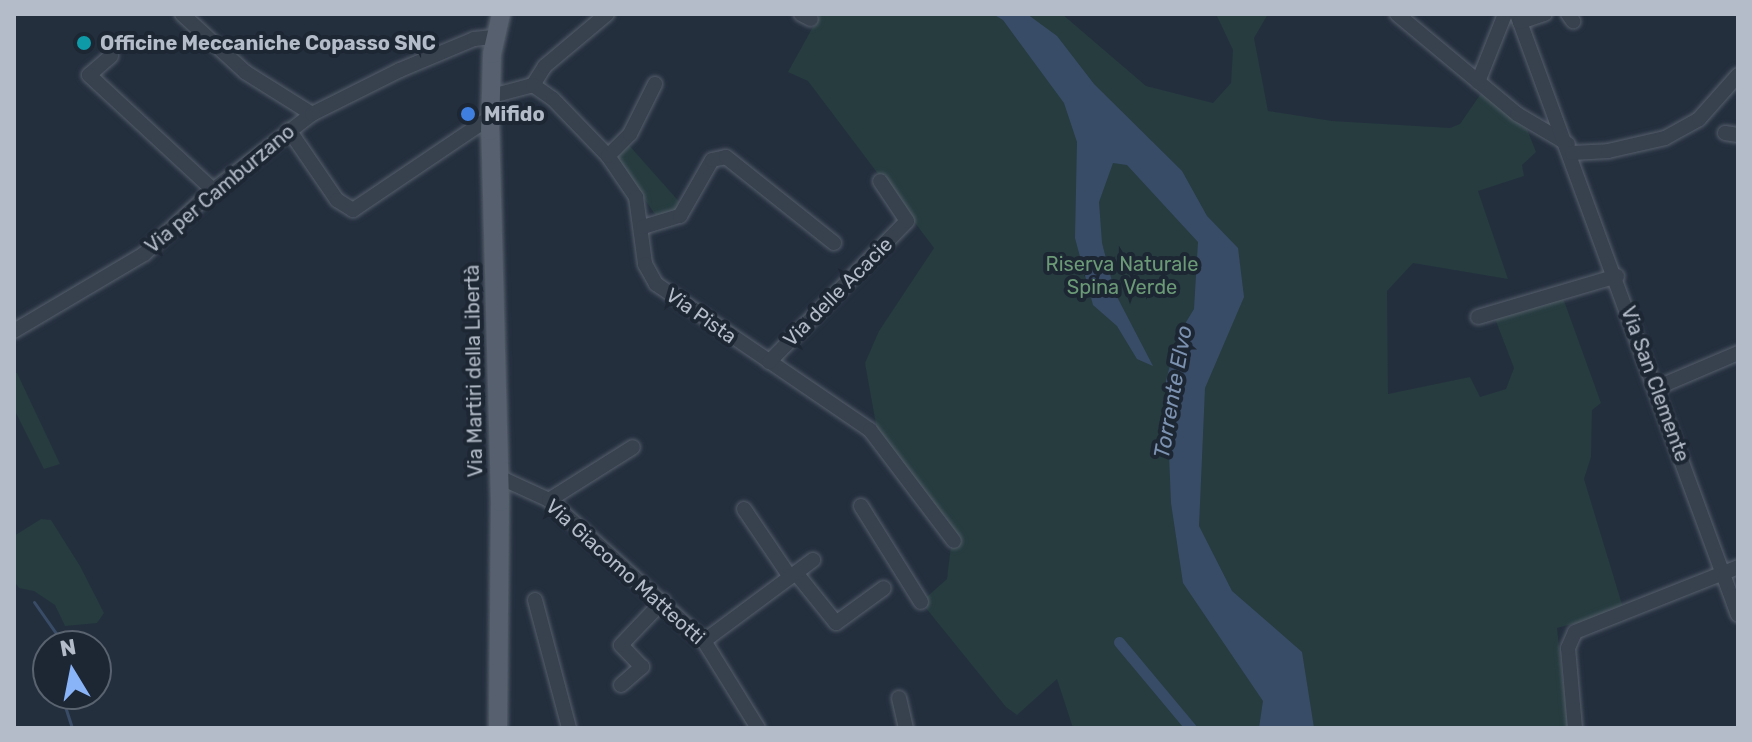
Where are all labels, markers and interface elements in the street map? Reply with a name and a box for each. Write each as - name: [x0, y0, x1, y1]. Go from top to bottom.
- place label: Officine Meccaniche Copasso SNC: [100, 31, 436, 55]
- marker: Officine Meccaniche Copasso SNC: [75, 34, 93, 52]
- place label: Mifido: [484, 102, 545, 126]
- marker: Mifido: [459, 105, 477, 123]
- street label: Via per Camburzano: [140, 119, 300, 259]
- street label: Via delle Acacie: [778, 232, 898, 352]
- park label: Riserva Naturale Spina Verde: [1046, 253, 1198, 300]
- street label: Via Martiri della Libertà: [460, 264, 488, 478]
- street label: Via Pista: [661, 283, 741, 349]
- street label: Via San Clemente: [1616, 303, 1694, 465]
- water label: Torrente Elvo: [1148, 323, 1198, 461]
- street label: Via Giacomo Matteotti: [541, 494, 709, 650]
- north arrow: [32, 630, 112, 710]
- text: N: [58, 633, 78, 663]

